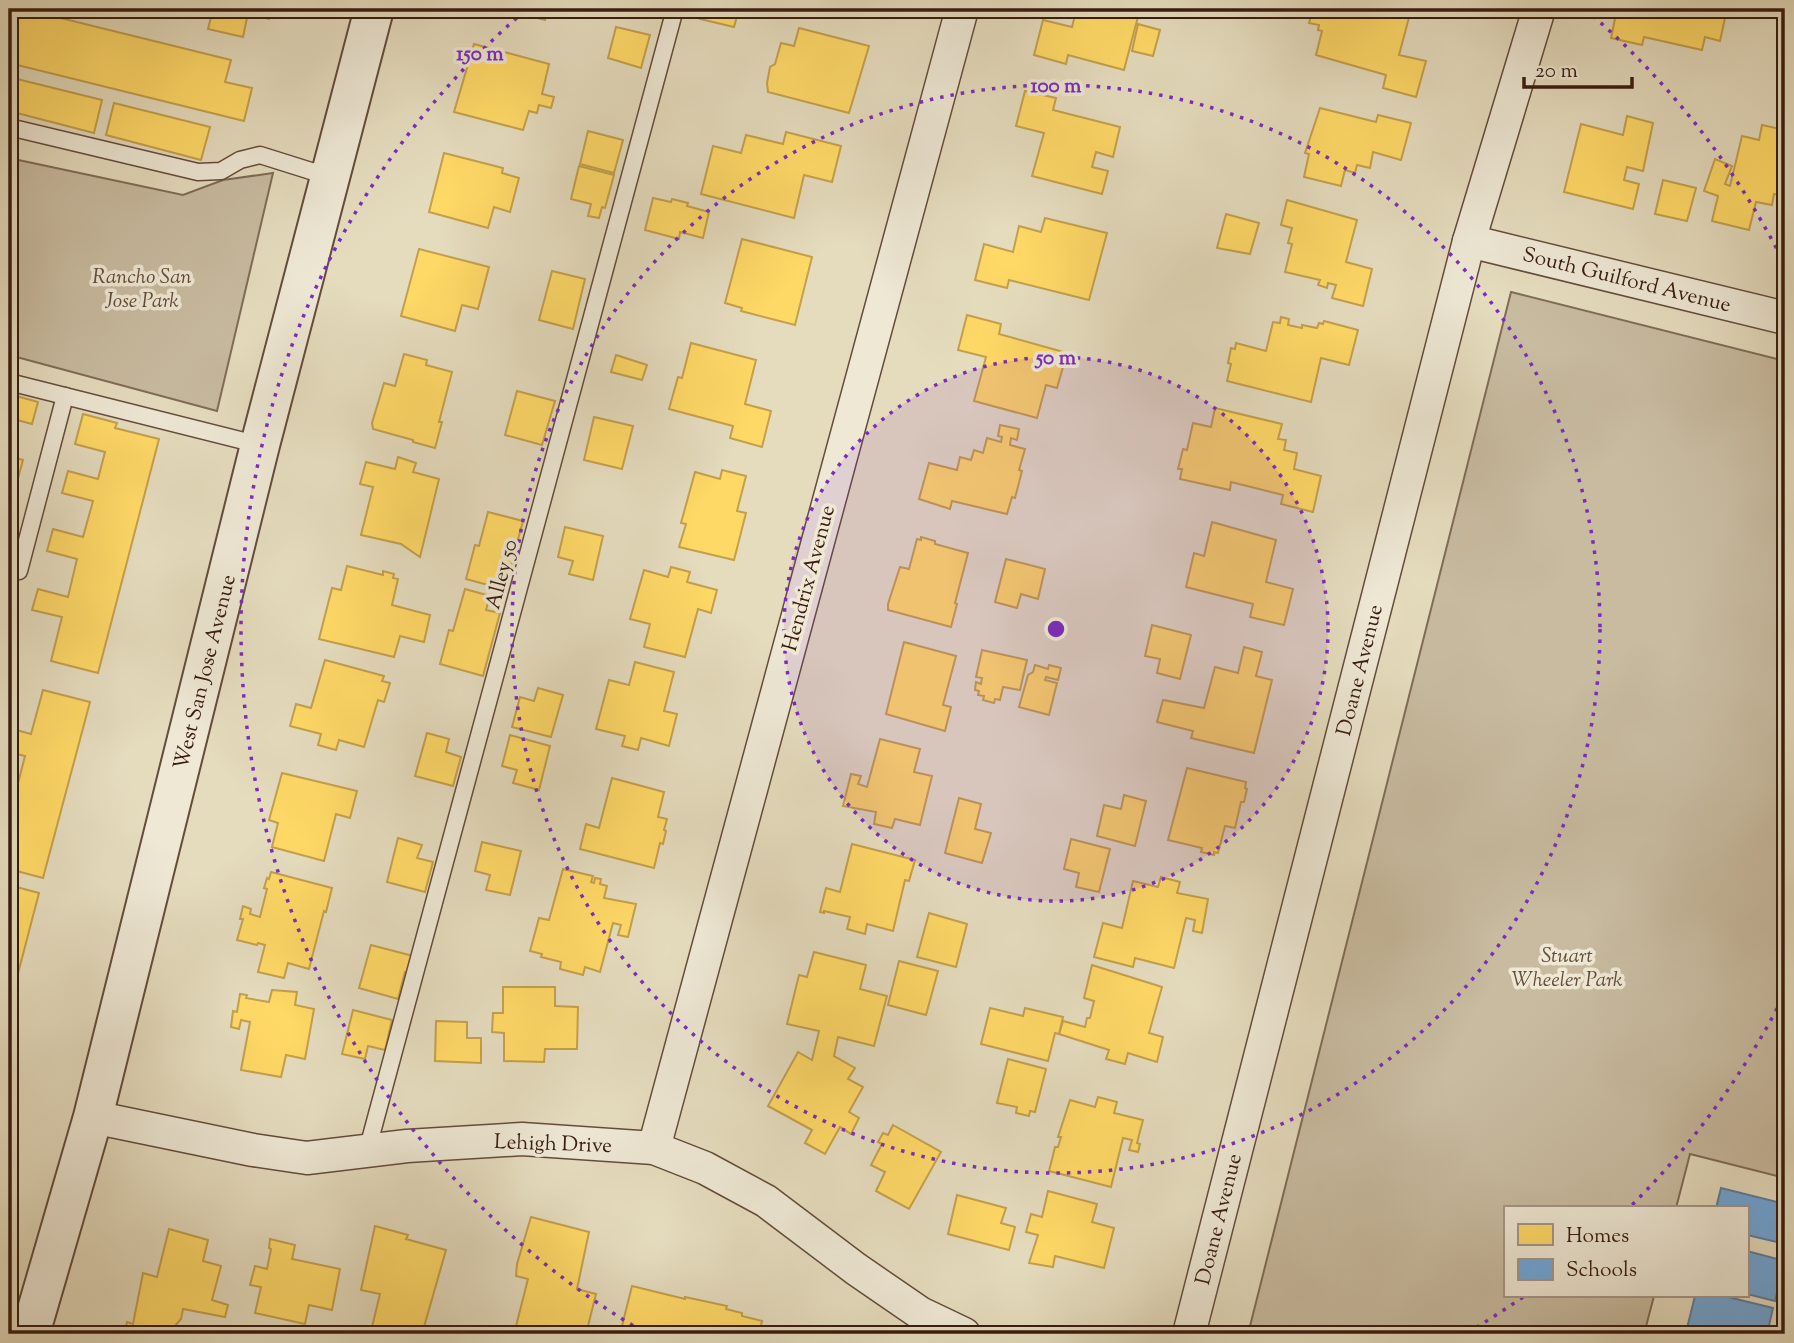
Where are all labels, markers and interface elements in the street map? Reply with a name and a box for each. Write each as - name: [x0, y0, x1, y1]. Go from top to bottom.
- text: 150 m: [456, 40, 504, 70]
- scale bar: [1524, 46, 1633, 90]
- text: 20 m: [1535, 57, 1578, 87]
- text: 100 m: [1031, 72, 1082, 102]
- street label: South Guilford Avenue: [1519, 241, 1734, 321]
- park label: Rancho San Jose Park: [92, 263, 192, 317]
- text: 50 m: [1034, 344, 1077, 374]
- street label: Hendrix Avenue: [776, 502, 844, 655]
- street label: Alley 50: [479, 536, 527, 613]
- street label: West San Jose Avenue: [167, 572, 245, 773]
- street label: Doane Avenue: [1330, 602, 1392, 739]
- centre of rings: [1044, 617, 1068, 641]
- park label: Stuart Wheeler Park: [1511, 942, 1623, 996]
- street label: Lehigh Drive: [493, 1128, 612, 1162]
- street label: Doane Avenue: [1189, 1151, 1251, 1288]
- legend: [1504, 1206, 1748, 1298]
- text: Homes: [1566, 1222, 1629, 1252]
- text: Schools: [1566, 1256, 1637, 1286]

